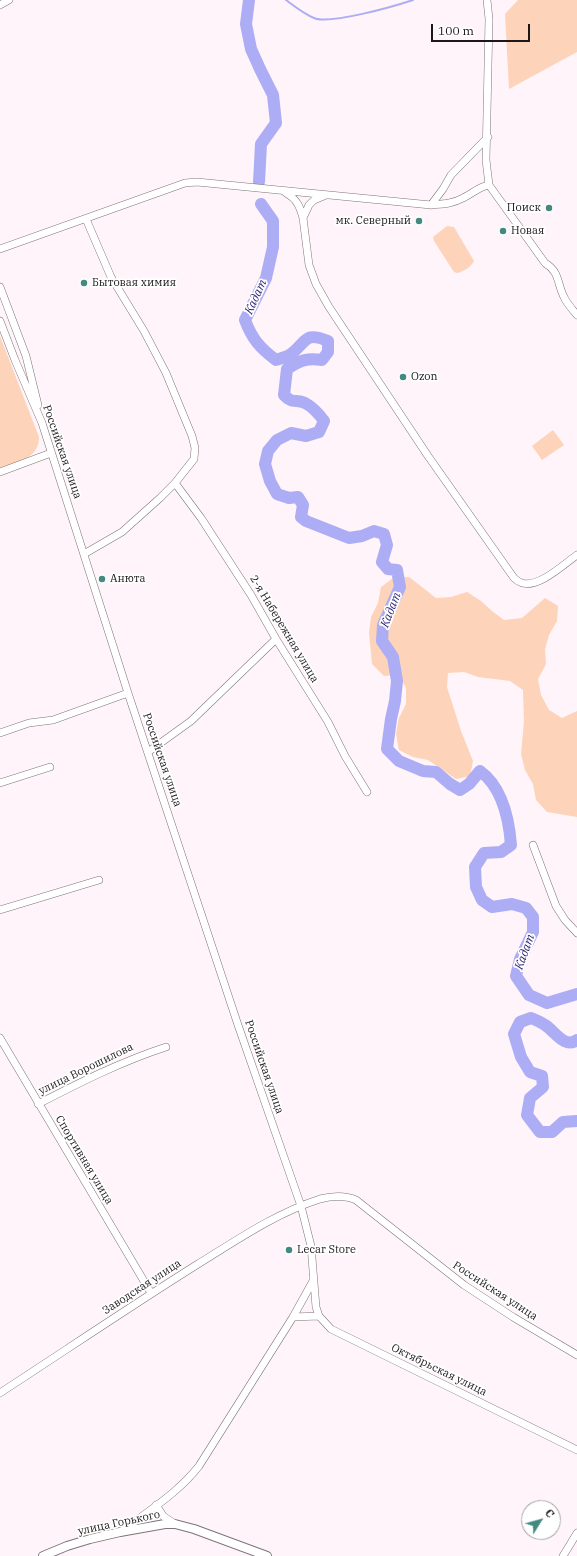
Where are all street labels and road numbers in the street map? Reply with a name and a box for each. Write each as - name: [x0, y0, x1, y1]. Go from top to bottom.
- street label: Российская улица: [40, 403, 84, 501]
- street label: 2-я Набережная улица: [247, 573, 321, 685]
- street label: Российская улица: [140, 711, 184, 809]
- street label: Российская улица: [242, 1018, 286, 1116]
- street label: улица Ворошилова: [37, 1040, 135, 1098]
- street label: Спортивная улица: [52, 1113, 116, 1207]
- street label: Заводская улица: [100, 1257, 184, 1317]
- street label: Российская улица: [450, 1259, 540, 1323]
- street label: Октябрьская улица: [389, 1341, 489, 1399]
- street label: улица Горького: [77, 1508, 161, 1538]

